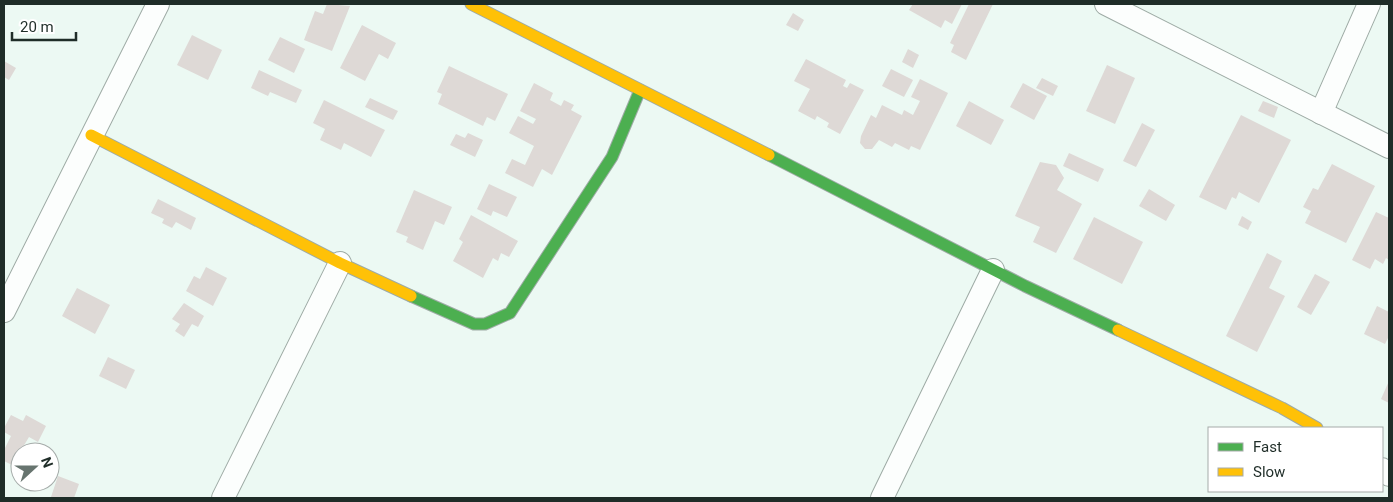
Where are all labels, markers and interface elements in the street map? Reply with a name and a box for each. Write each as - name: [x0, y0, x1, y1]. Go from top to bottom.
- scale bar: [12, 10, 76, 42]
- text: 20 m: [20, 18, 54, 36]
- legend: [1208, 427, 1383, 492]
- text: Fast: [1253, 438, 1282, 456]
- north arrow: [10, 442, 60, 492]
- text: N: [38, 455, 56, 470]
- text: Slow: [1253, 463, 1285, 481]

